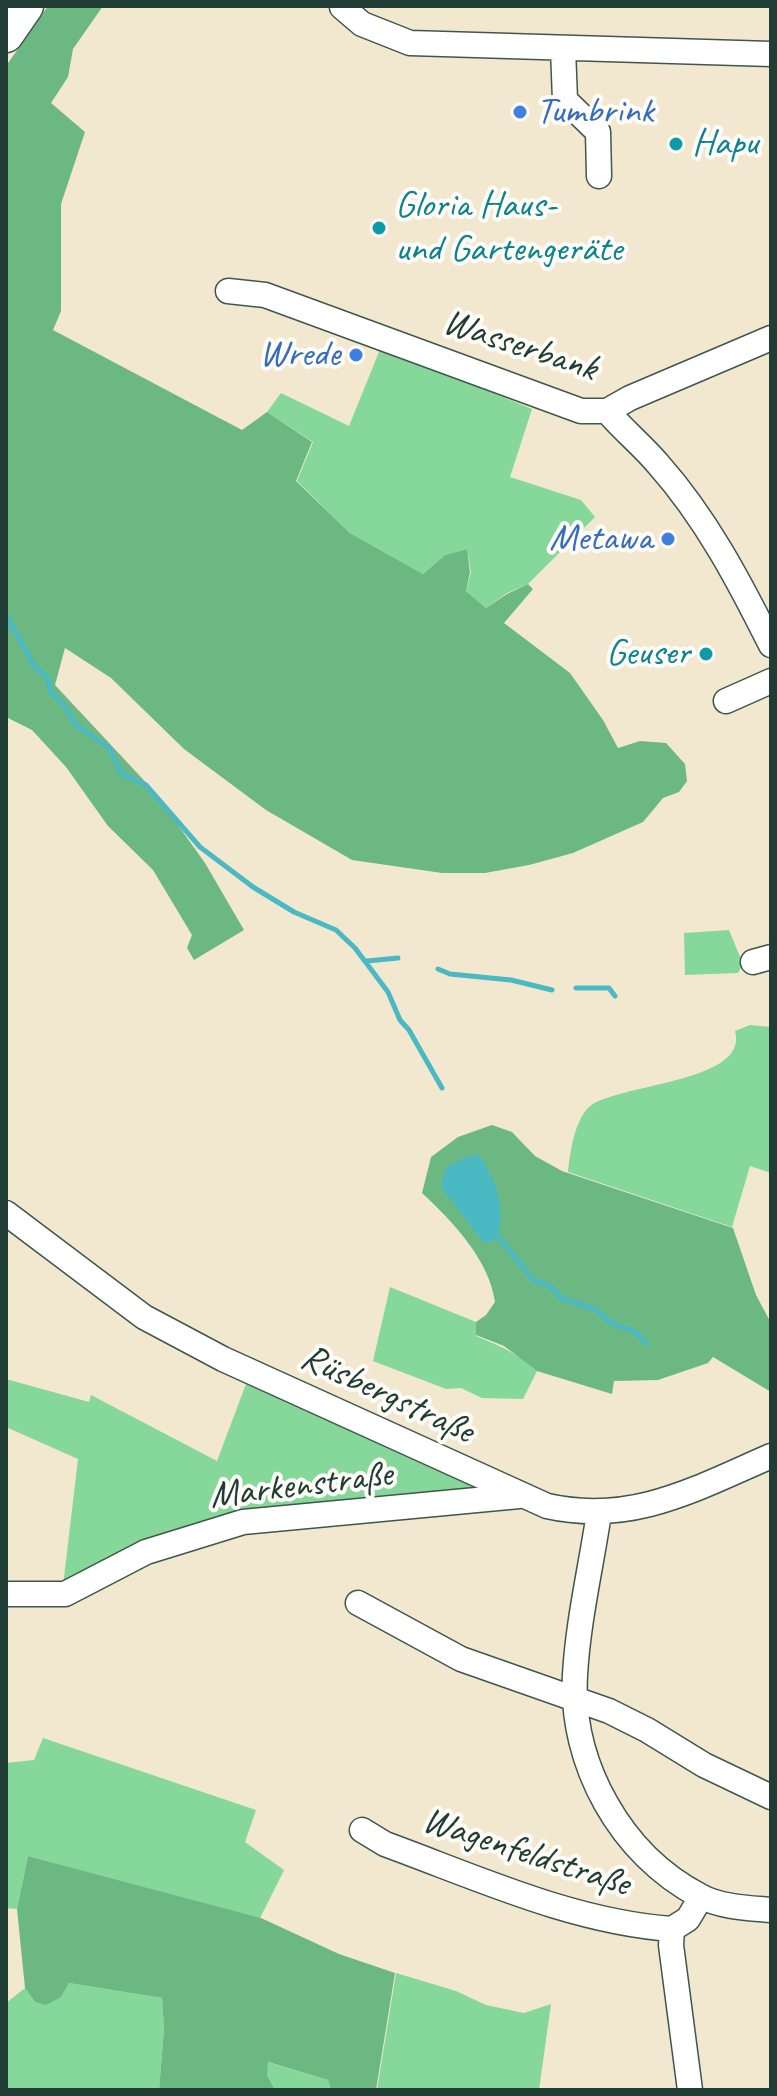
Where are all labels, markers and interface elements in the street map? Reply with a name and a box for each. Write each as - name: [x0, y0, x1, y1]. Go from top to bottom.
- place label: Tumbrink: [536, 89, 654, 135]
- marker: Tumbrink: [511, 103, 529, 121]
- place label: Hapu: [692, 121, 758, 167]
- marker: Hapu: [667, 135, 685, 153]
- place label: Gloria Haus- und Gartengeräte: [395, 183, 622, 272]
- marker: Gloria Haus- und Gartengeräte: [370, 219, 388, 237]
- street label: Wasserbank: [437, 300, 603, 392]
- place label: Wrede: [259, 332, 340, 378]
- marker: Wrede: [347, 346, 365, 364]
- place label: Metawa: [549, 516, 652, 562]
- marker: Metawa: [659, 530, 677, 548]
- place label: Geuser: [606, 631, 690, 677]
- marker: Geuser: [697, 645, 715, 663]
- street label: Rüsbergstraße: [293, 1335, 481, 1455]
- street label: Markenstraße: [207, 1452, 395, 1520]
- street label: Wagenfeldstraße: [417, 1798, 635, 1908]

